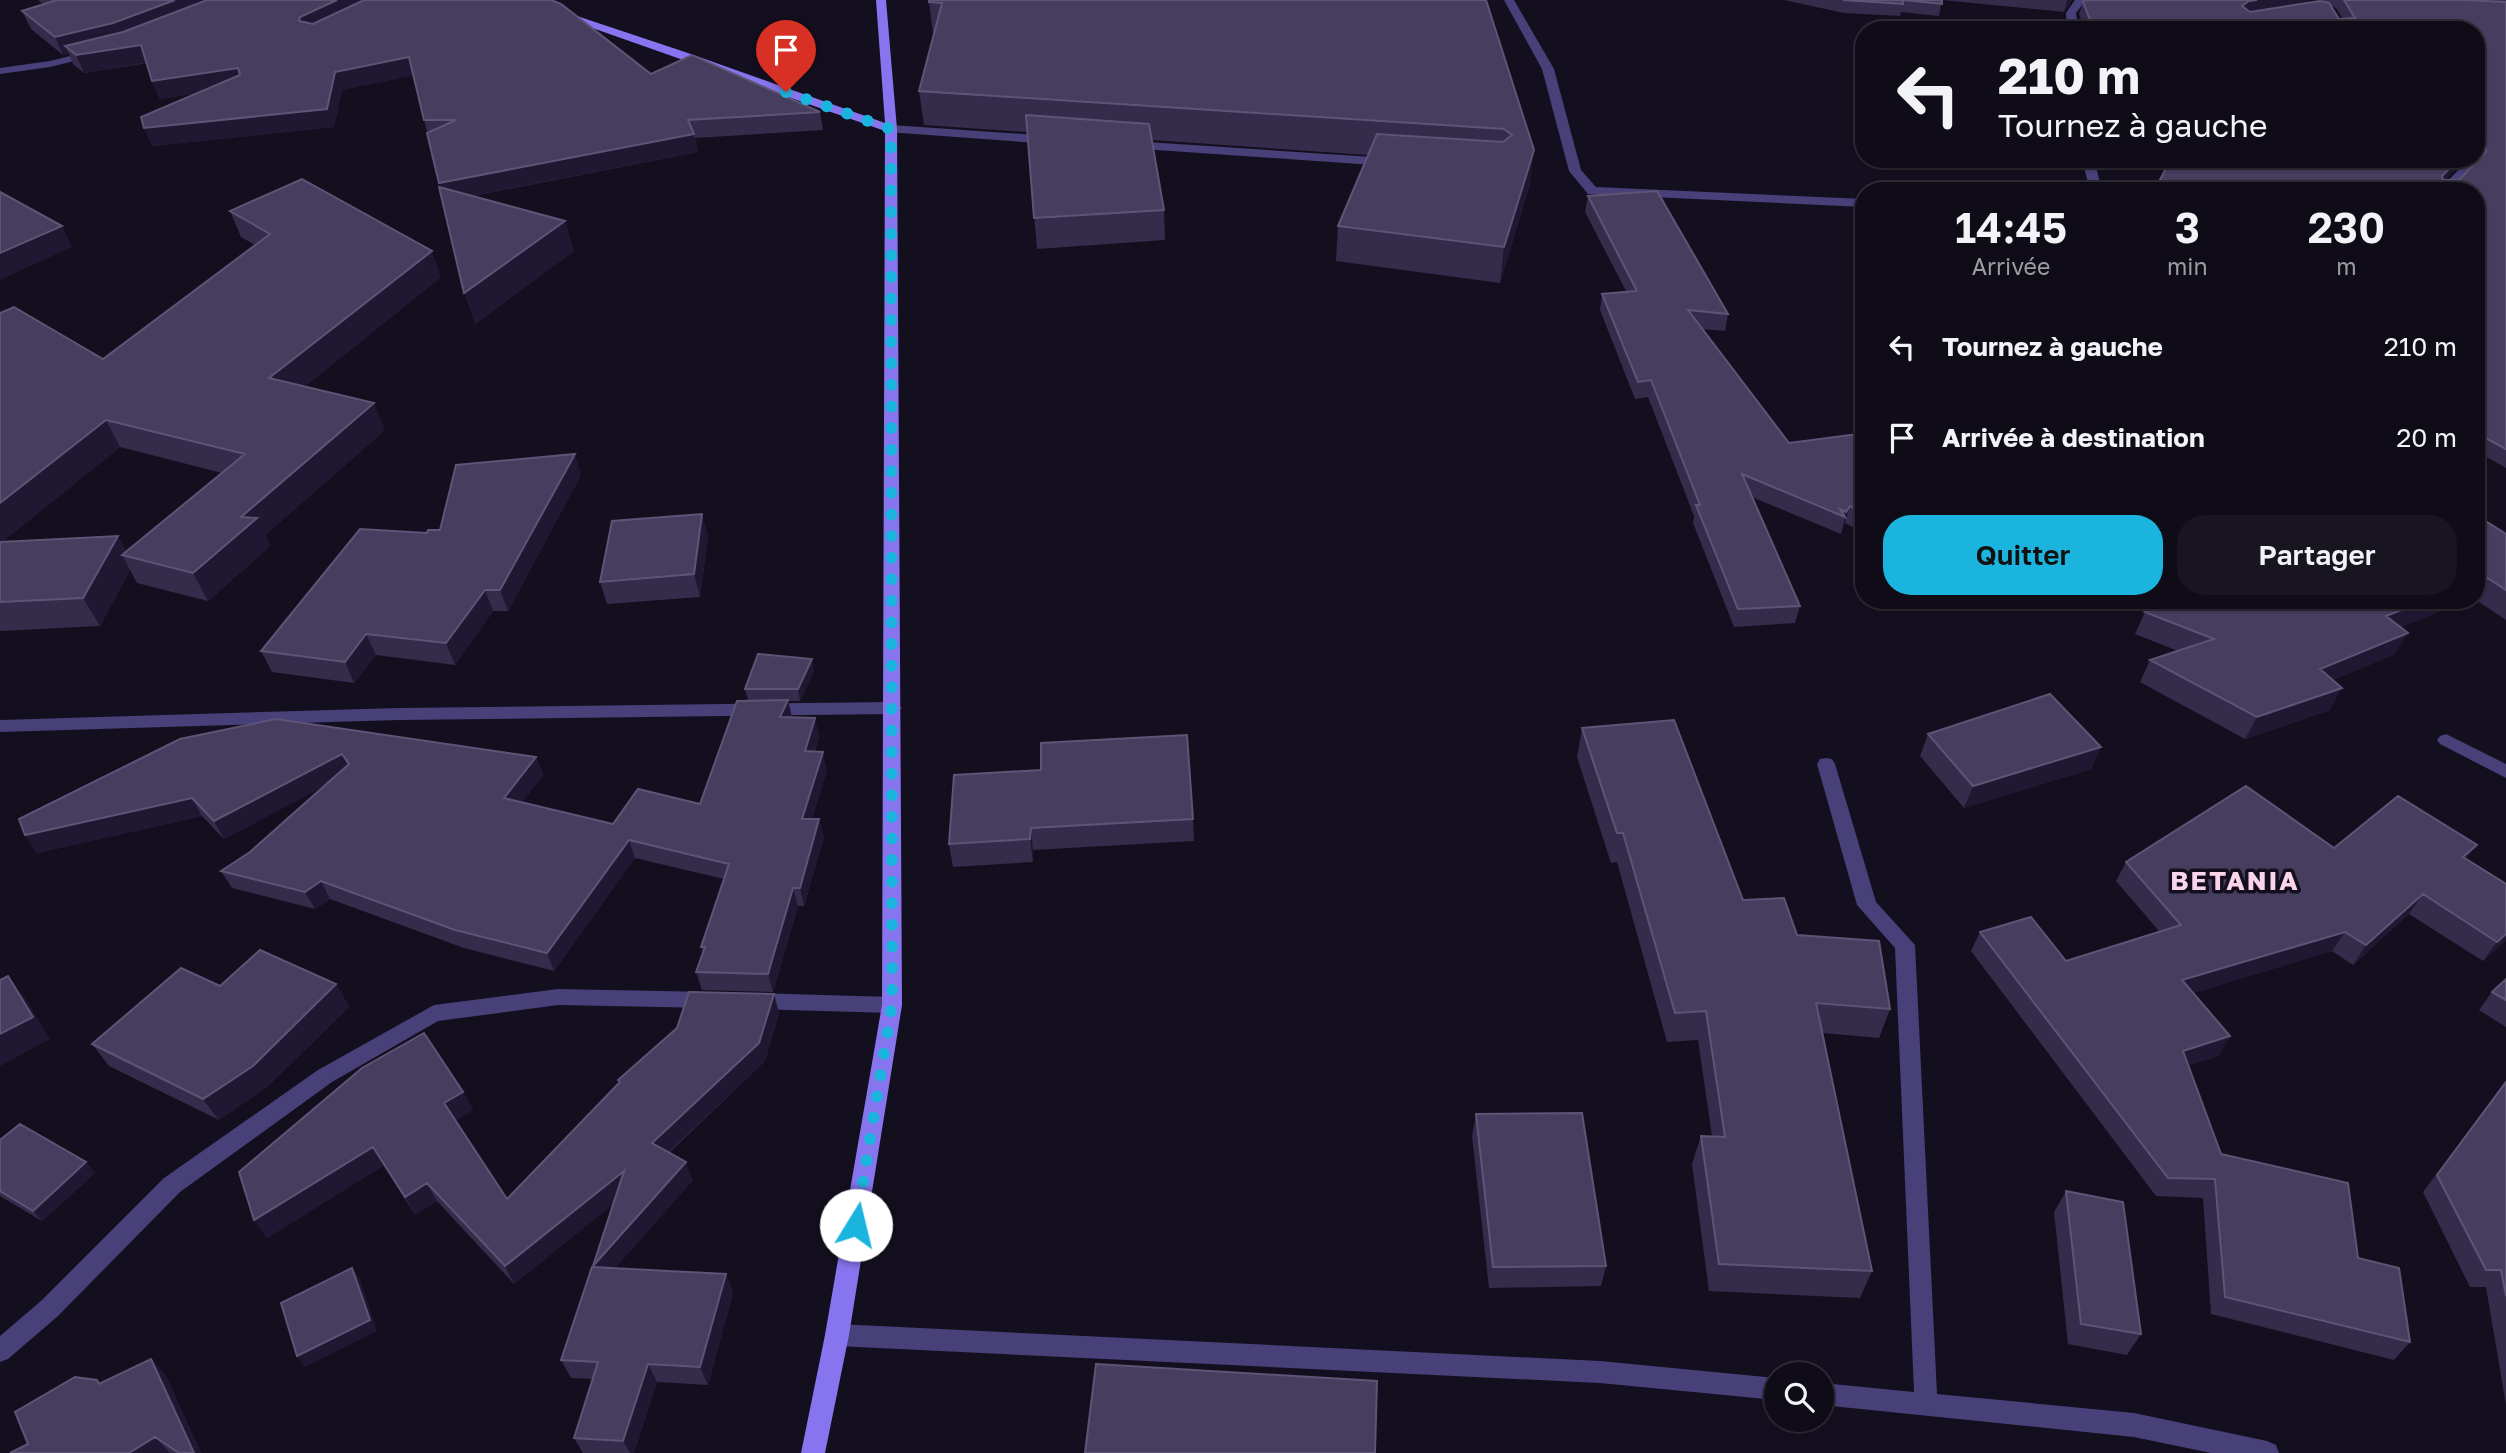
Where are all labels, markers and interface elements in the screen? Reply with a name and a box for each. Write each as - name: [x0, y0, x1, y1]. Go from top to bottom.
- pin: [756, 20, 816, 92]
- icon: arrive: [767, 31, 805, 69]
- text: 210 m: [1998, 46, 2140, 105]
- icon: left: [1883, 49, 1974, 140]
- text: Tournez à gauche: [1998, 106, 2267, 144]
- text: 14:45: [1955, 202, 2067, 252]
- text: 3: [2175, 202, 2200, 252]
- text: 230: [2308, 202, 2385, 252]
- text: Arrivée: [1972, 252, 2050, 280]
- text: min: [2167, 252, 2208, 280]
- text: m: [2336, 252, 2357, 280]
- icon: left: [1883, 328, 1921, 366]
- text: Tournez à gauche: [1942, 331, 2163, 362]
- text: 210 m: [2384, 331, 2457, 362]
- icon: arrive: [1883, 419, 1921, 457]
- text: Arrivée à destination: [1942, 422, 2205, 453]
- text: 20 m: [2396, 422, 2457, 453]
- button: Quitter: [1883, 515, 2163, 595]
- button: Partager: [2177, 515, 2457, 595]
- district label: BETANIA: [2170, 865, 2300, 896]
- position arrow: [819, 1188, 893, 1262]
- map controls: [1764, 1362, 1834, 1432]
- button: search: [1764, 1362, 1834, 1432]

